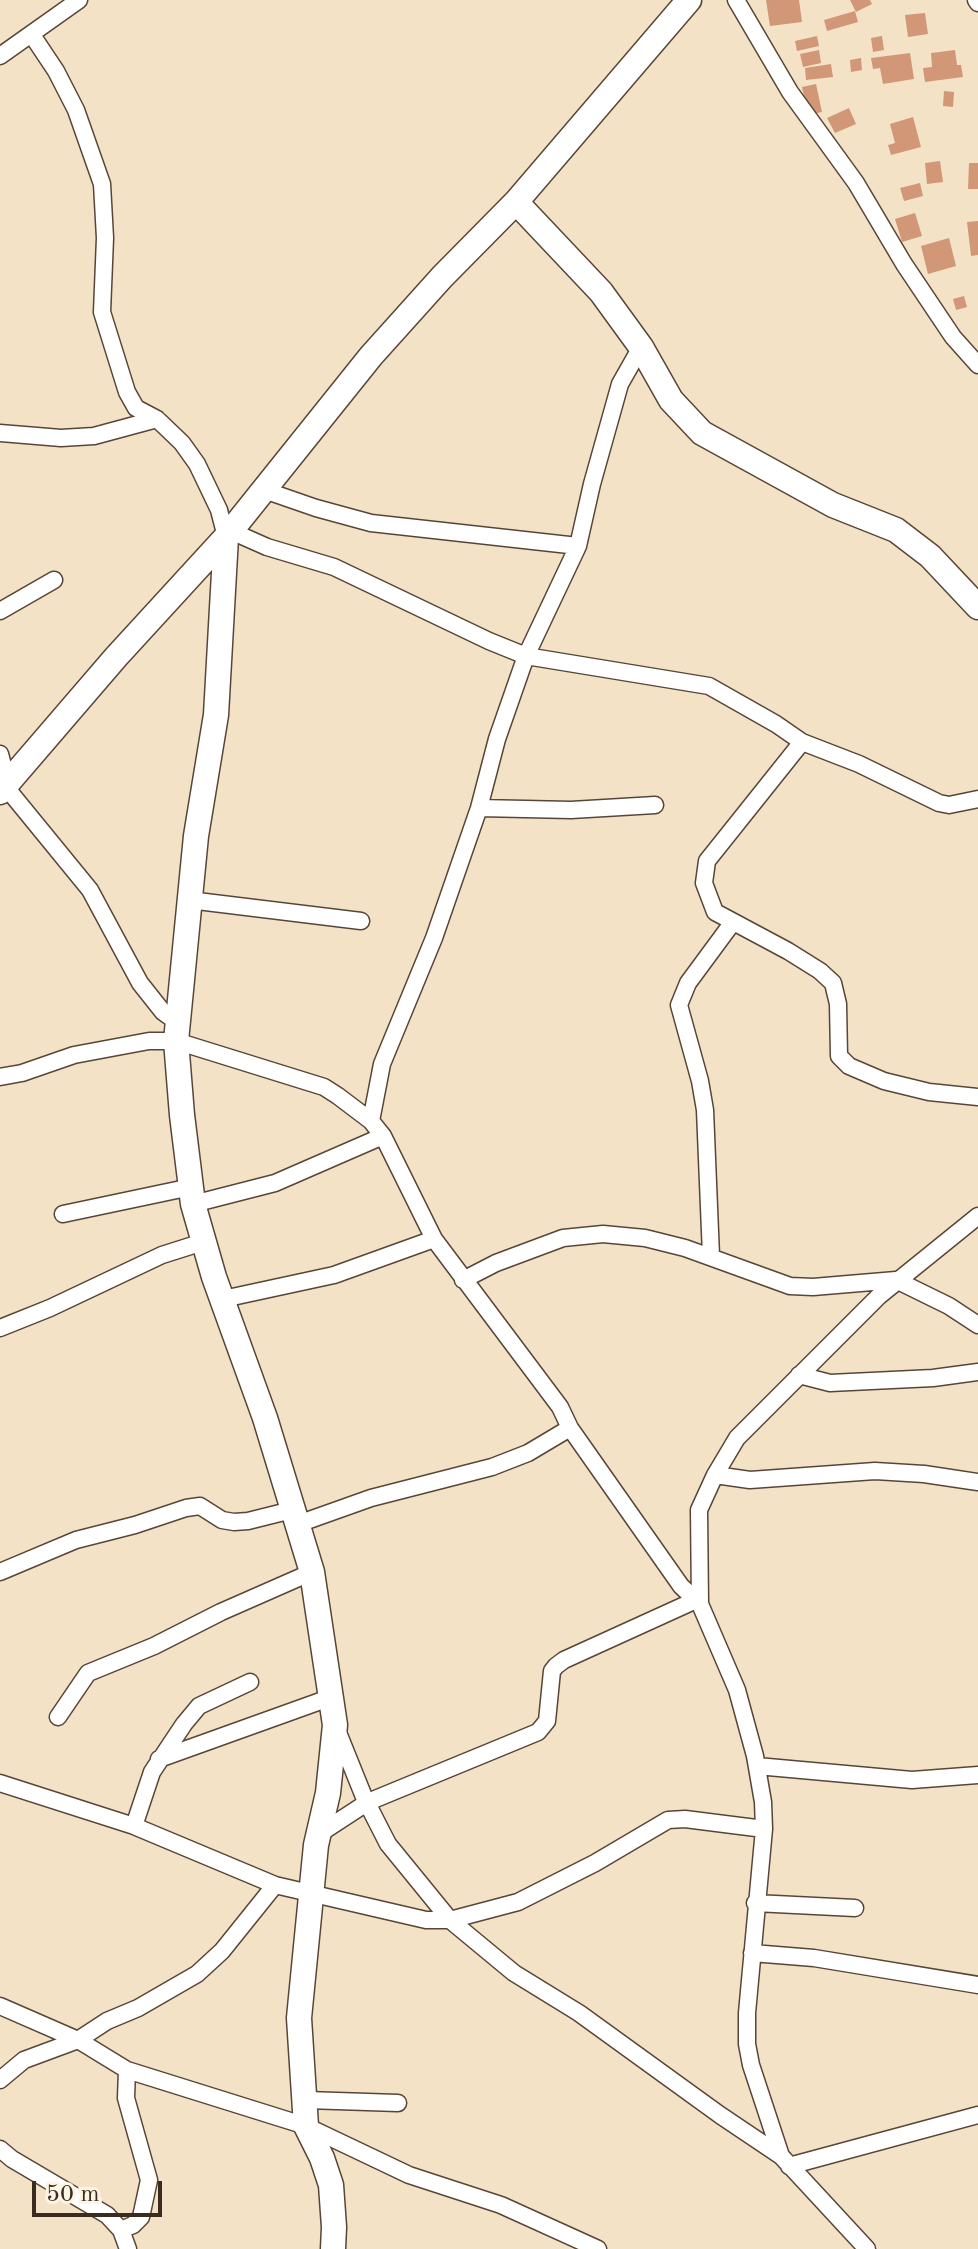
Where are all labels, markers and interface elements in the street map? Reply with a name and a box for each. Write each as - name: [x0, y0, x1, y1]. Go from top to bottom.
- scale bar: [36, 2165, 166, 2215]
- text: 50 m: [46, 2183, 100, 2207]

